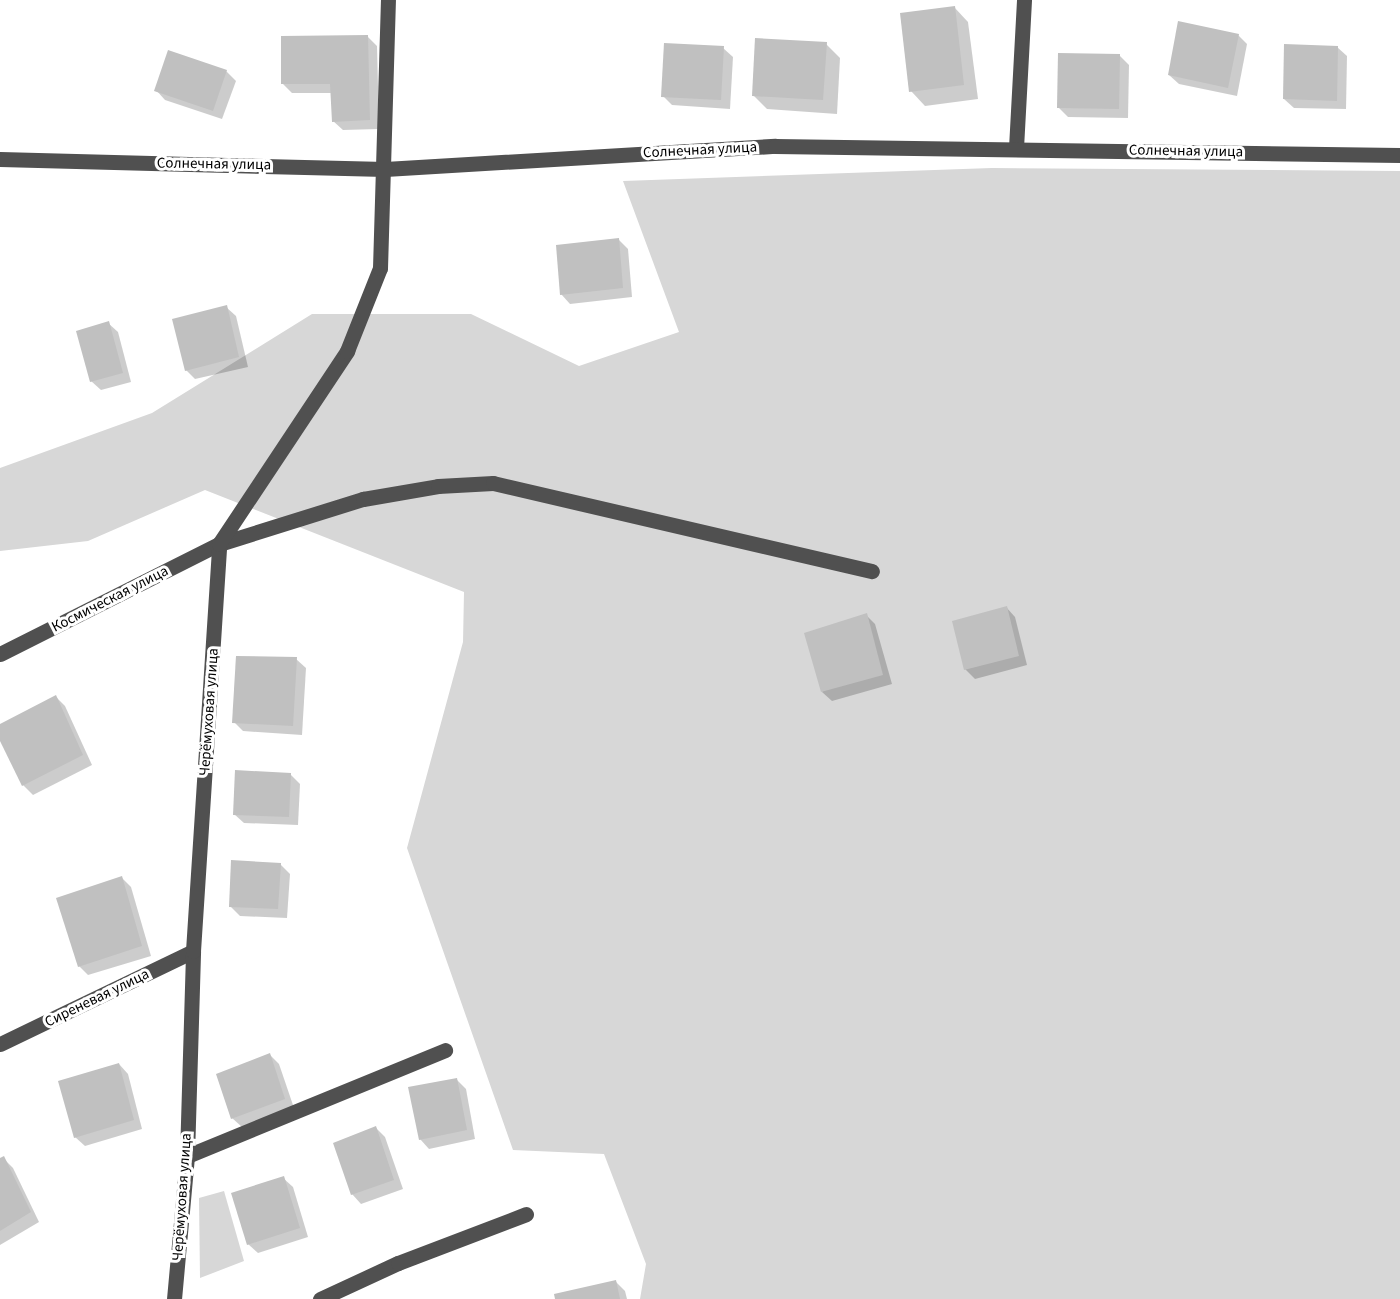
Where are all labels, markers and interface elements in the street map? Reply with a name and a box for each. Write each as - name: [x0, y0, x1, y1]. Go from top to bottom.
- street label: Солнечная улица: [642, 138, 758, 162]
- street label: Солнечная улица: [1129, 141, 1243, 161]
- street label: Солнечная улица: [157, 154, 271, 174]
- street label: Космическая улица: [49, 562, 171, 636]
- street label: Черёмуховая улица: [196, 647, 222, 777]
- street label: Сиреневая улица: [42, 965, 152, 1031]
- street label: Черёмуховая улица: [169, 1132, 195, 1262]

